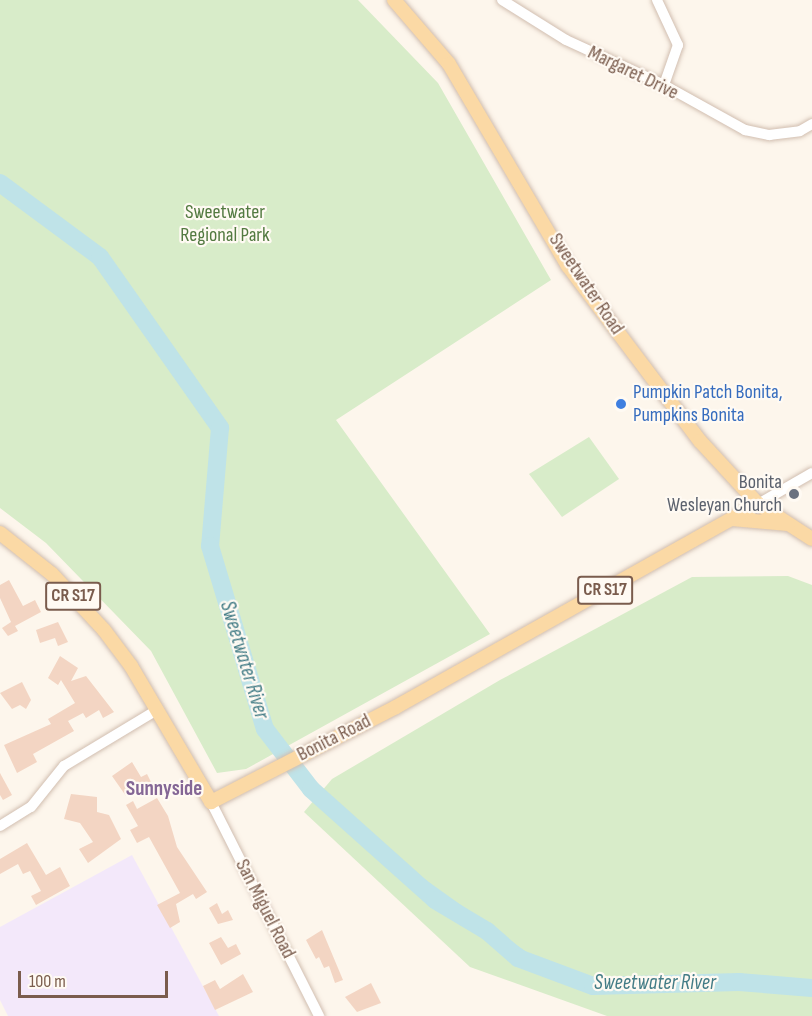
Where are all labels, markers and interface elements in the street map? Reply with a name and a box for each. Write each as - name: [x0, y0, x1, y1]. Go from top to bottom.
- street label: Margaret Drive: [584, 41, 682, 105]
- park label: Sweetwater Regional Park: [180, 201, 270, 248]
- street label: Sweetwater Road: [543, 229, 629, 339]
- place label: Pumpkin Patch Bonita, Pumpkins Bonita: [633, 380, 783, 427]
- marker: Pumpkin Patch Bonita, Pumpkins Bonita: [614, 397, 628, 411]
- place label: Bonita Wesleyan Church: [667, 470, 782, 517]
- marker: Bonita Wesleyan Church: [787, 487, 801, 501]
- road number: CR S17: [576, 575, 634, 605]
- road number: CR S17: [44, 581, 101, 611]
- water label: Sweetwater River: [214, 598, 274, 722]
- street label: Bonita Road: [293, 709, 375, 767]
- district label: Sunnyside: [126, 776, 202, 802]
- street label: San Miguel Road: [230, 855, 300, 963]
- scale bar: [21, 959, 171, 997]
- water label: Sweetwater River: [594, 970, 716, 996]
- text: 100 m: [29, 971, 66, 992]

